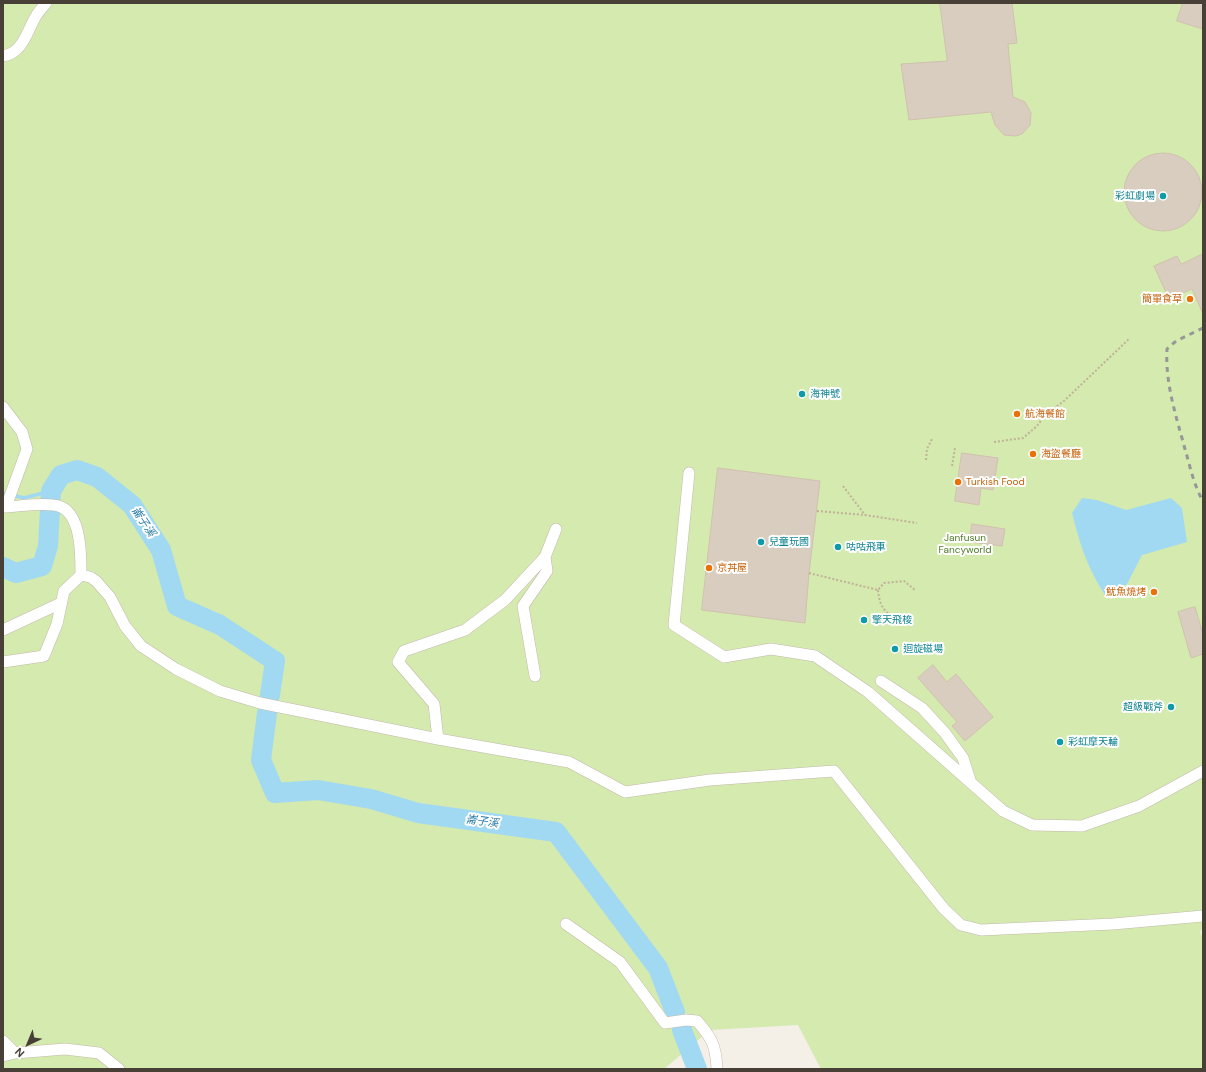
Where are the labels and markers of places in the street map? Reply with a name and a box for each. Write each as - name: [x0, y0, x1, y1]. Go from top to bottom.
- place label: 彩虹劇場: [1115, 190, 1155, 202]
- marker: 彩虹劇場: [1158, 191, 1168, 201]
- place label: 簡單食草: [1142, 293, 1182, 305]
- marker: 簡單食草: [1185, 294, 1195, 304]
- place label: 海神號: [810, 388, 840, 400]
- marker: 海神號: [797, 389, 807, 399]
- place label: 航海餐館: [1025, 408, 1065, 420]
- marker: 航海餐館: [1012, 409, 1022, 419]
- place label: 海盜餐廳: [1041, 448, 1081, 460]
- marker: 海盜餐廳: [1028, 449, 1038, 459]
- place label: Turkish Food: [966, 476, 1025, 488]
- marker: Turkish Food: [953, 477, 963, 487]
- place label: 兒童玩國: [769, 536, 809, 548]
- marker: 兒童玩國: [756, 537, 766, 547]
- place label: 咕咕飛車: [846, 541, 886, 553]
- marker: 咕咕飛車: [833, 542, 843, 552]
- place label: 京丼屋: [717, 562, 747, 574]
- marker: 京丼屋: [704, 563, 714, 573]
- place label: 魷魚燒烤: [1106, 586, 1146, 598]
- marker: 魷魚燒烤: [1149, 587, 1159, 597]
- place label: 擎天飛梭: [872, 614, 912, 626]
- marker: 擎天飛梭: [859, 615, 869, 625]
- place label: 迴旋磁場: [903, 643, 943, 655]
- marker: 迴旋磁場: [890, 644, 900, 654]
- place label: 超級戰斧: [1123, 701, 1163, 713]
- marker: 超級戰斧: [1166, 702, 1176, 712]
- place label: 彩虹摩天輪: [1068, 736, 1118, 748]
- marker: 彩虹摩天輪: [1055, 737, 1065, 747]

